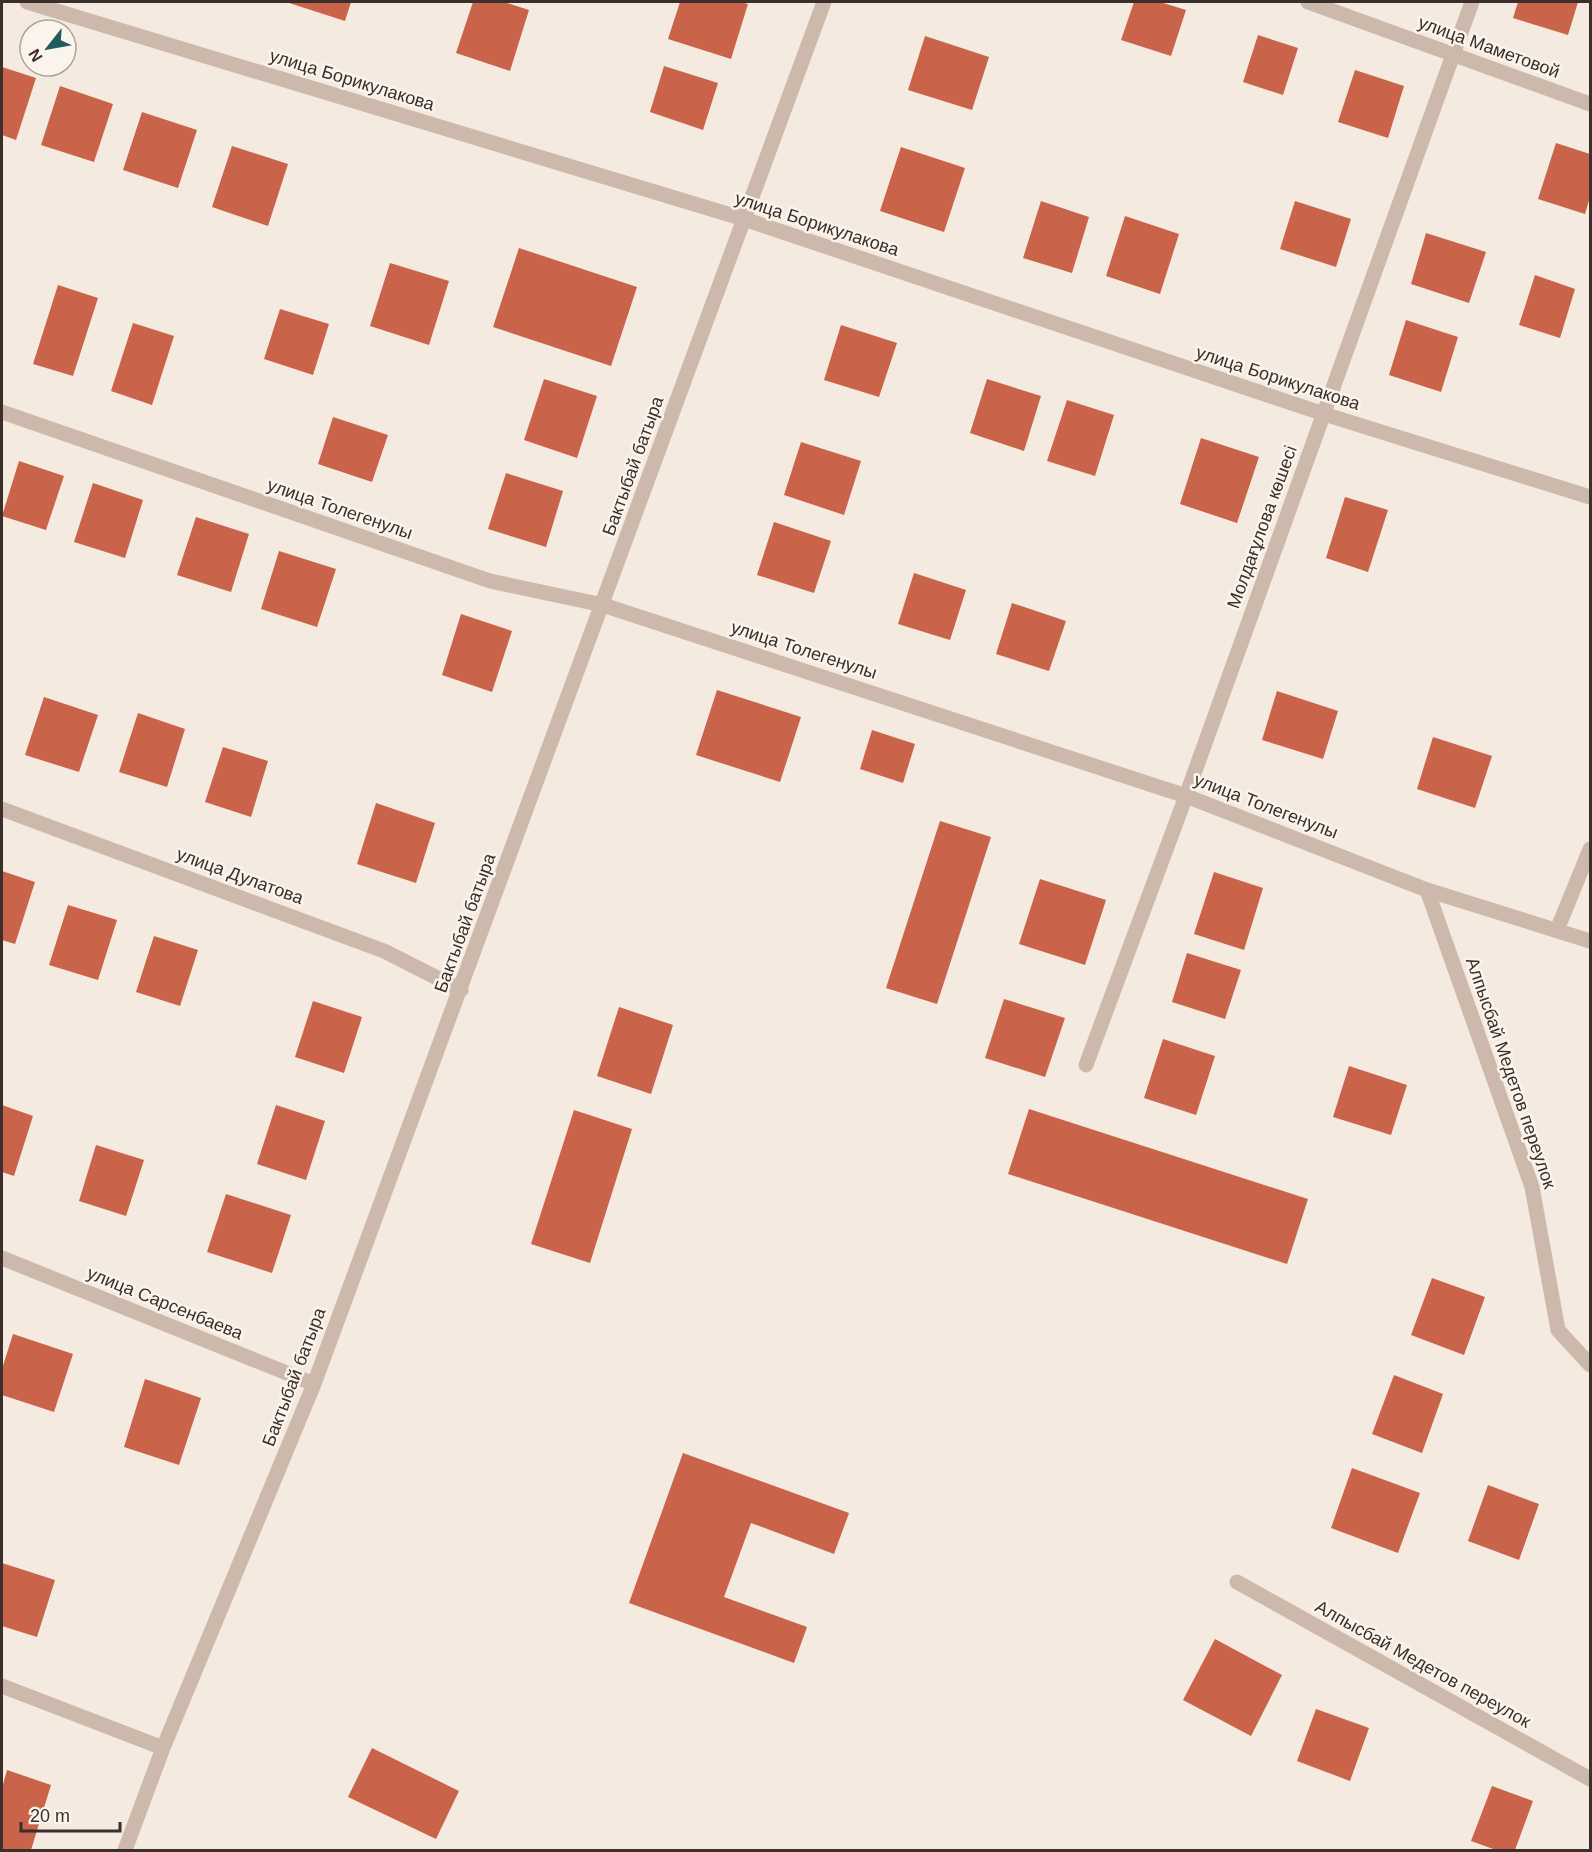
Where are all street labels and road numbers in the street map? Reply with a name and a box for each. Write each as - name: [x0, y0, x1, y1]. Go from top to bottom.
- street label: улица Маметовой: [1416, 12, 1562, 82]
- street label: улица Борикулакова: [267, 45, 438, 115]
- street label: улица Борикулакова: [733, 188, 902, 260]
- street label: улица Борикулакова: [1194, 342, 1363, 414]
- street label: Бактыбай батыра: [599, 393, 668, 538]
- street label: Молдағұлова көшесі: [1223, 443, 1301, 611]
- street label: улица Толегенулы: [265, 475, 415, 543]
- street label: улица Толегенулы: [728, 617, 880, 683]
- street label: улица Толегенулы: [1191, 769, 1341, 843]
- street label: улица Дулатова: [174, 844, 307, 909]
- street label: Бактыбай батыра: [431, 850, 500, 995]
- street label: Алпысбай Медетов переулок: [1462, 955, 1560, 1191]
- street label: улица Сарсенбаева: [84, 1263, 247, 1344]
- street label: Бактыбай батыра: [258, 1304, 330, 1449]
- street label: Алпысбай Медетов переулок: [1312, 1596, 1534, 1732]

